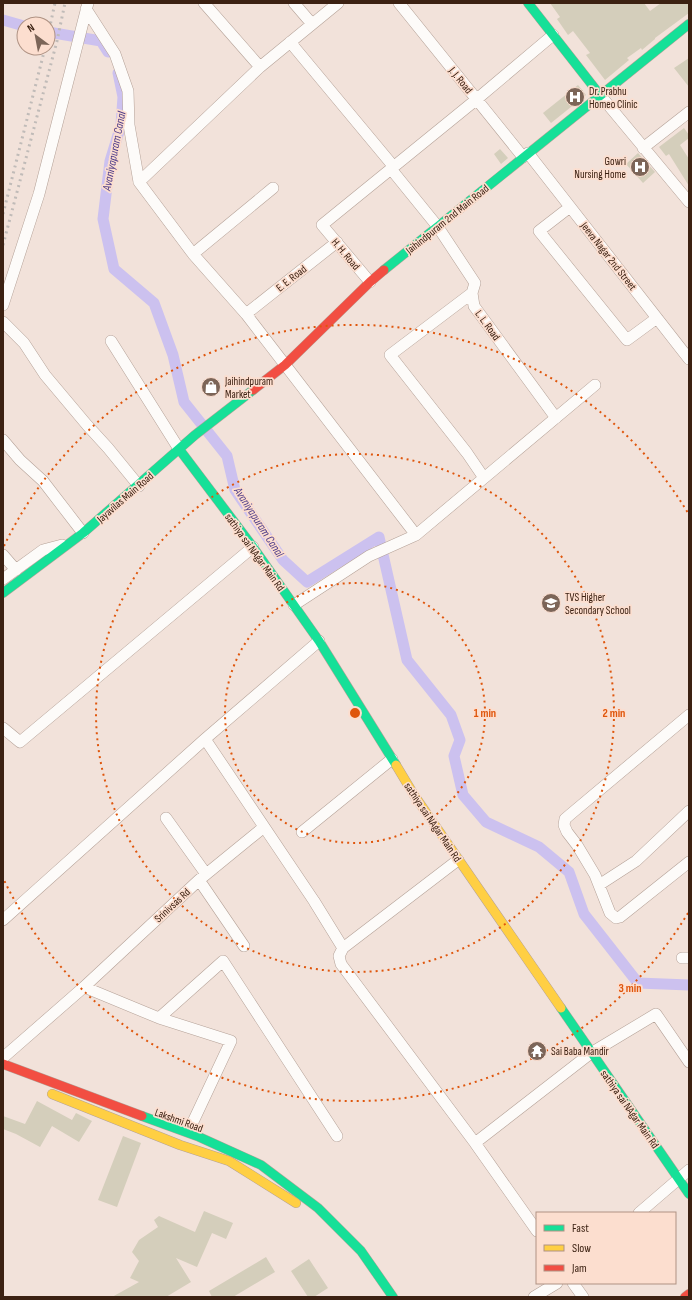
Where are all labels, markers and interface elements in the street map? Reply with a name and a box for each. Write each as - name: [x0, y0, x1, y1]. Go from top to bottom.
- north arrow: [16, 16, 56, 56]
- text: N: [25, 21, 37, 35]
- street label: J. J. Road: [445, 64, 475, 96]
- place label: Dr. Prabhu Homeo Clinic: [589, 85, 638, 111]
- hospital icon: Dr. Prabhu Homeo Clinic: [564, 86, 586, 108]
- water label: Avaniyapuram Canal: [99, 109, 130, 193]
- place label: Gowri Nursing Home: [574, 155, 626, 181]
- hospital icon: Gowri Nursing Home: [629, 156, 651, 178]
- street label: Jaihindpuram 2nd Main Road: [402, 182, 492, 257]
- street label: Jeeva Nagar 2nd Street: [577, 219, 640, 294]
- street label: H. H. Road: [329, 236, 363, 273]
- street label: E. E. Road: [273, 262, 309, 294]
- street label: L. L. Road: [472, 308, 503, 343]
- place label: Jaihindpuram Market: [224, 375, 273, 401]
- shop icon: Jaihindpuram Market: [200, 376, 222, 398]
- street label: Jayavilas Main Road: [94, 469, 157, 526]
- water label: Avaniyapuram Canal: [230, 484, 287, 561]
- street label: sathiya sai NAgar Main Rd: [222, 511, 287, 594]
- place label: TVS Higher Secondary School: [565, 591, 631, 617]
- school or university icon: TVS Higher Secondary School: [540, 592, 562, 614]
- centre of rings: [348, 706, 362, 720]
- text: 1 min: [474, 706, 496, 721]
- text: 2 min: [603, 706, 625, 721]
- street label: sathiya sai NAgar Main Rd: [401, 780, 464, 865]
- street label: Srinivsas Rd: [152, 885, 193, 925]
- text: 3 min: [619, 981, 641, 996]
- temple icon: Sai Baba Mandir: [526, 1040, 548, 1062]
- place label: Sai Baba Mandir: [551, 1045, 609, 1058]
- street label: sathiya sai NAgar Main Rd: [598, 1067, 662, 1151]
- street label: Lakshmi Road: [153, 1106, 205, 1135]
- legend: [536, 1212, 676, 1284]
- text: Fast: [572, 1221, 589, 1236]
- text: Slow: [572, 1241, 591, 1256]
- text: Jam: [571, 1261, 587, 1276]

